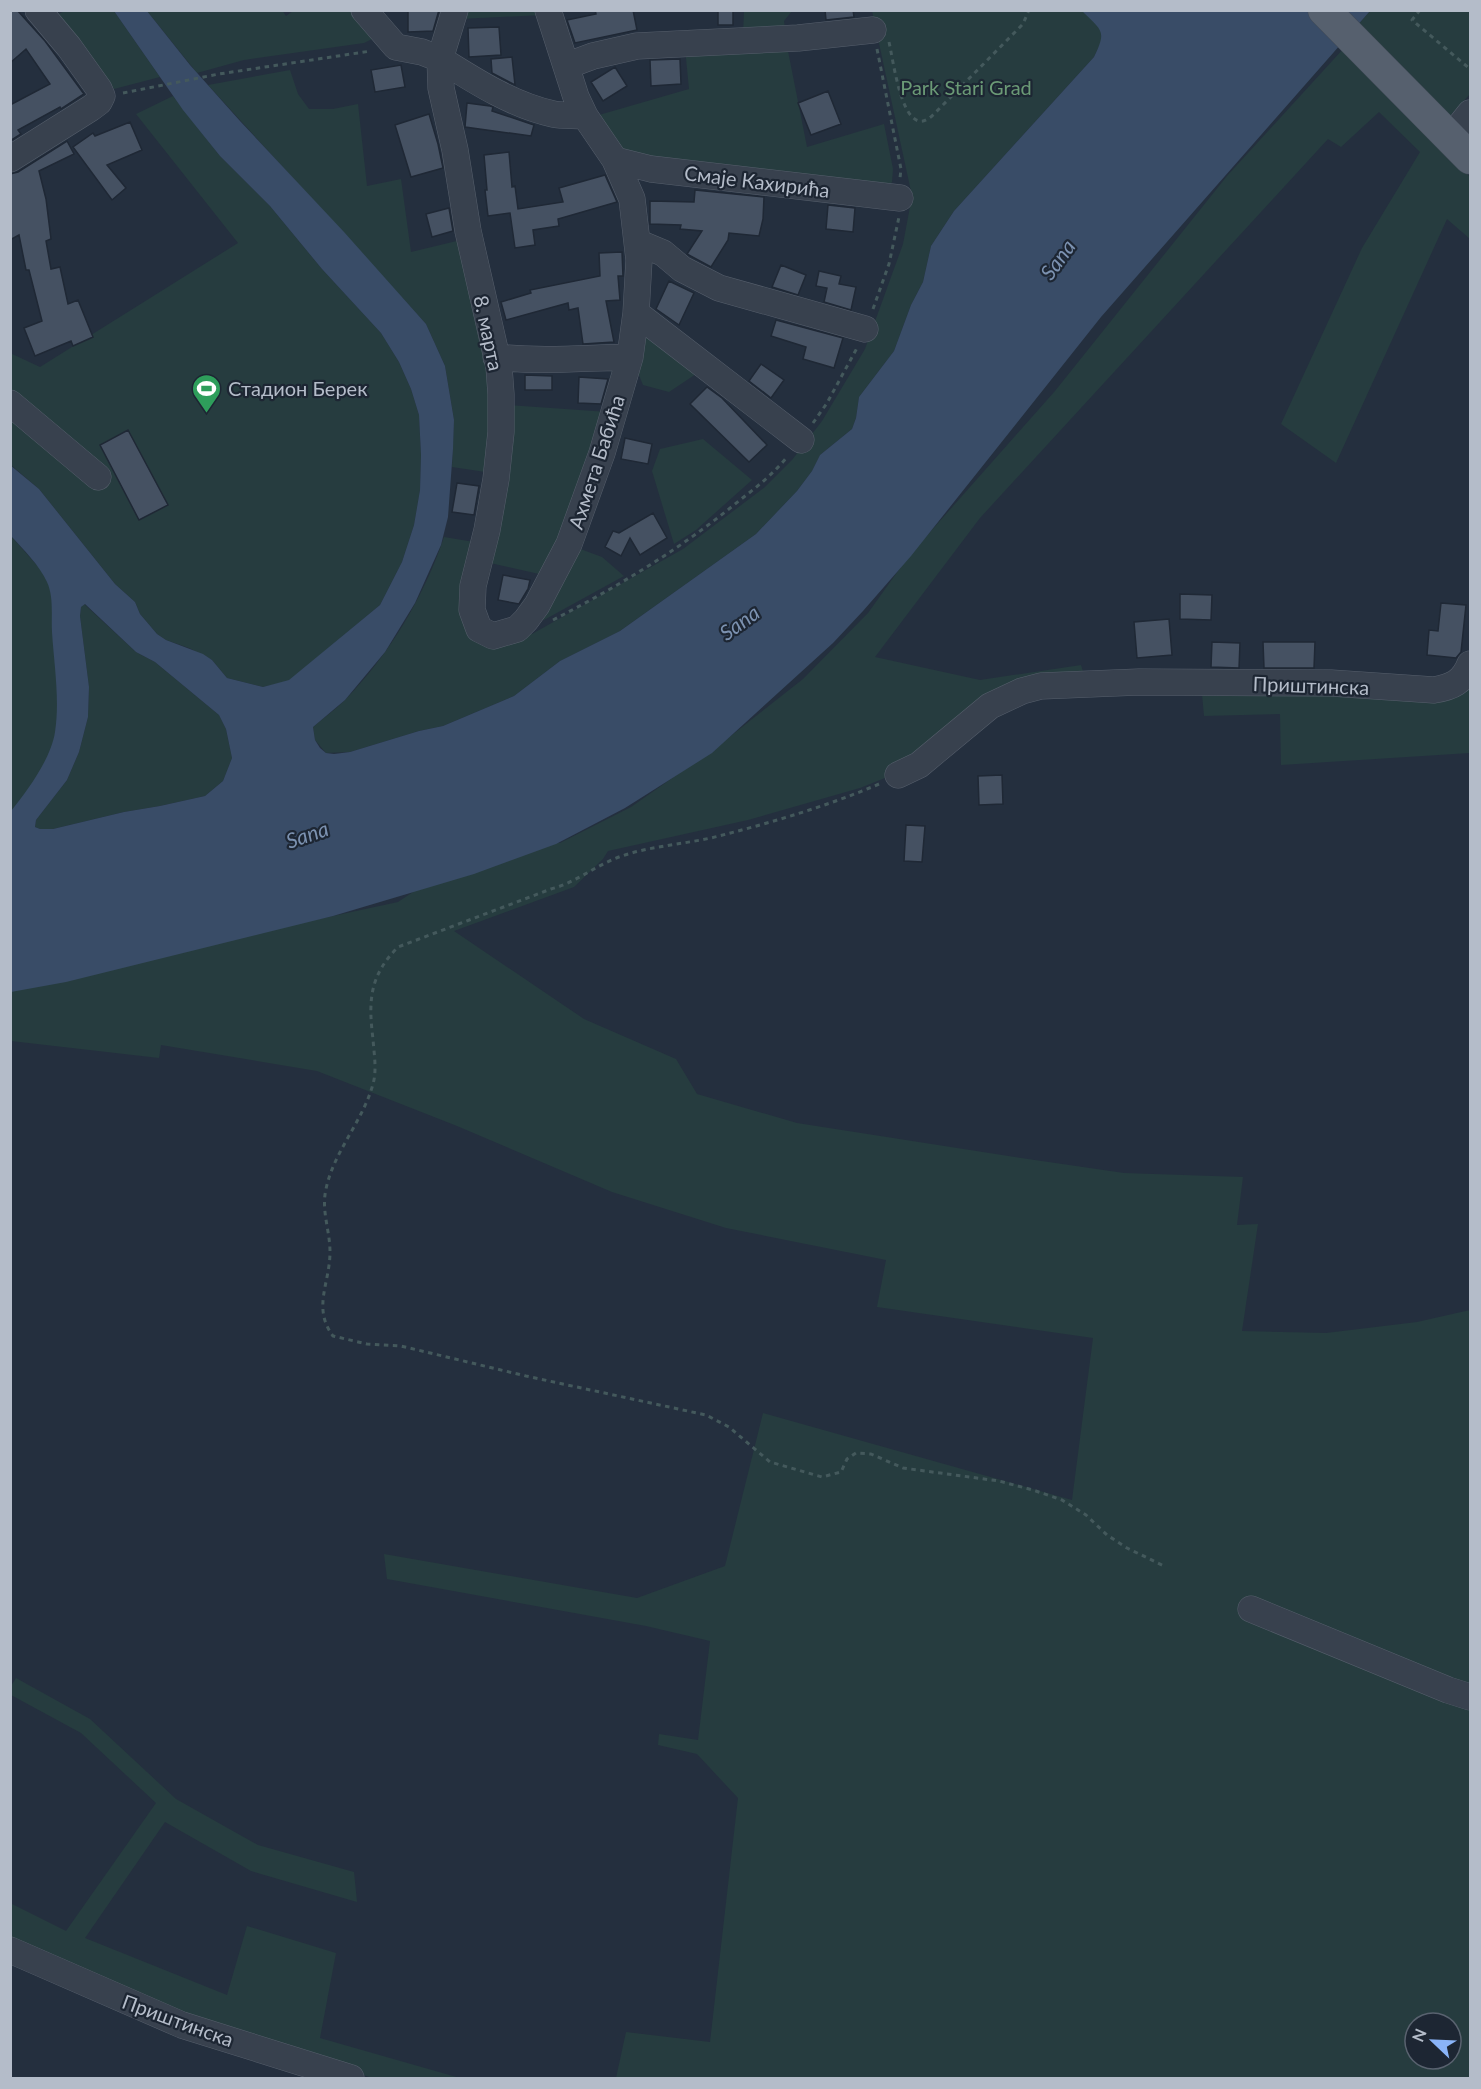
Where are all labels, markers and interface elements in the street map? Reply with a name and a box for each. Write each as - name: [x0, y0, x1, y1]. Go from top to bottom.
- park label: Park Stari Grad: [900, 75, 1032, 99]
- street label: Смaје Кахирића: [683, 160, 831, 202]
- water label: Sana: [1034, 234, 1080, 284]
- street label: 8. марта: [469, 293, 509, 373]
- sports icon: Стадион Берек: [191, 372, 223, 414]
- place label: Стадион Берек: [228, 376, 368, 400]
- street label: Ахмета Бабића: [563, 392, 629, 532]
- water label: Sana: [714, 599, 764, 645]
- street label: Приштинска: [1252, 671, 1370, 699]
- water label: Sana: [282, 815, 332, 853]
- street label: Приштинска: [119, 1989, 237, 2051]
- north arrow: [1403, 2011, 1463, 2071]
- text: N: [1408, 2026, 1430, 2044]

